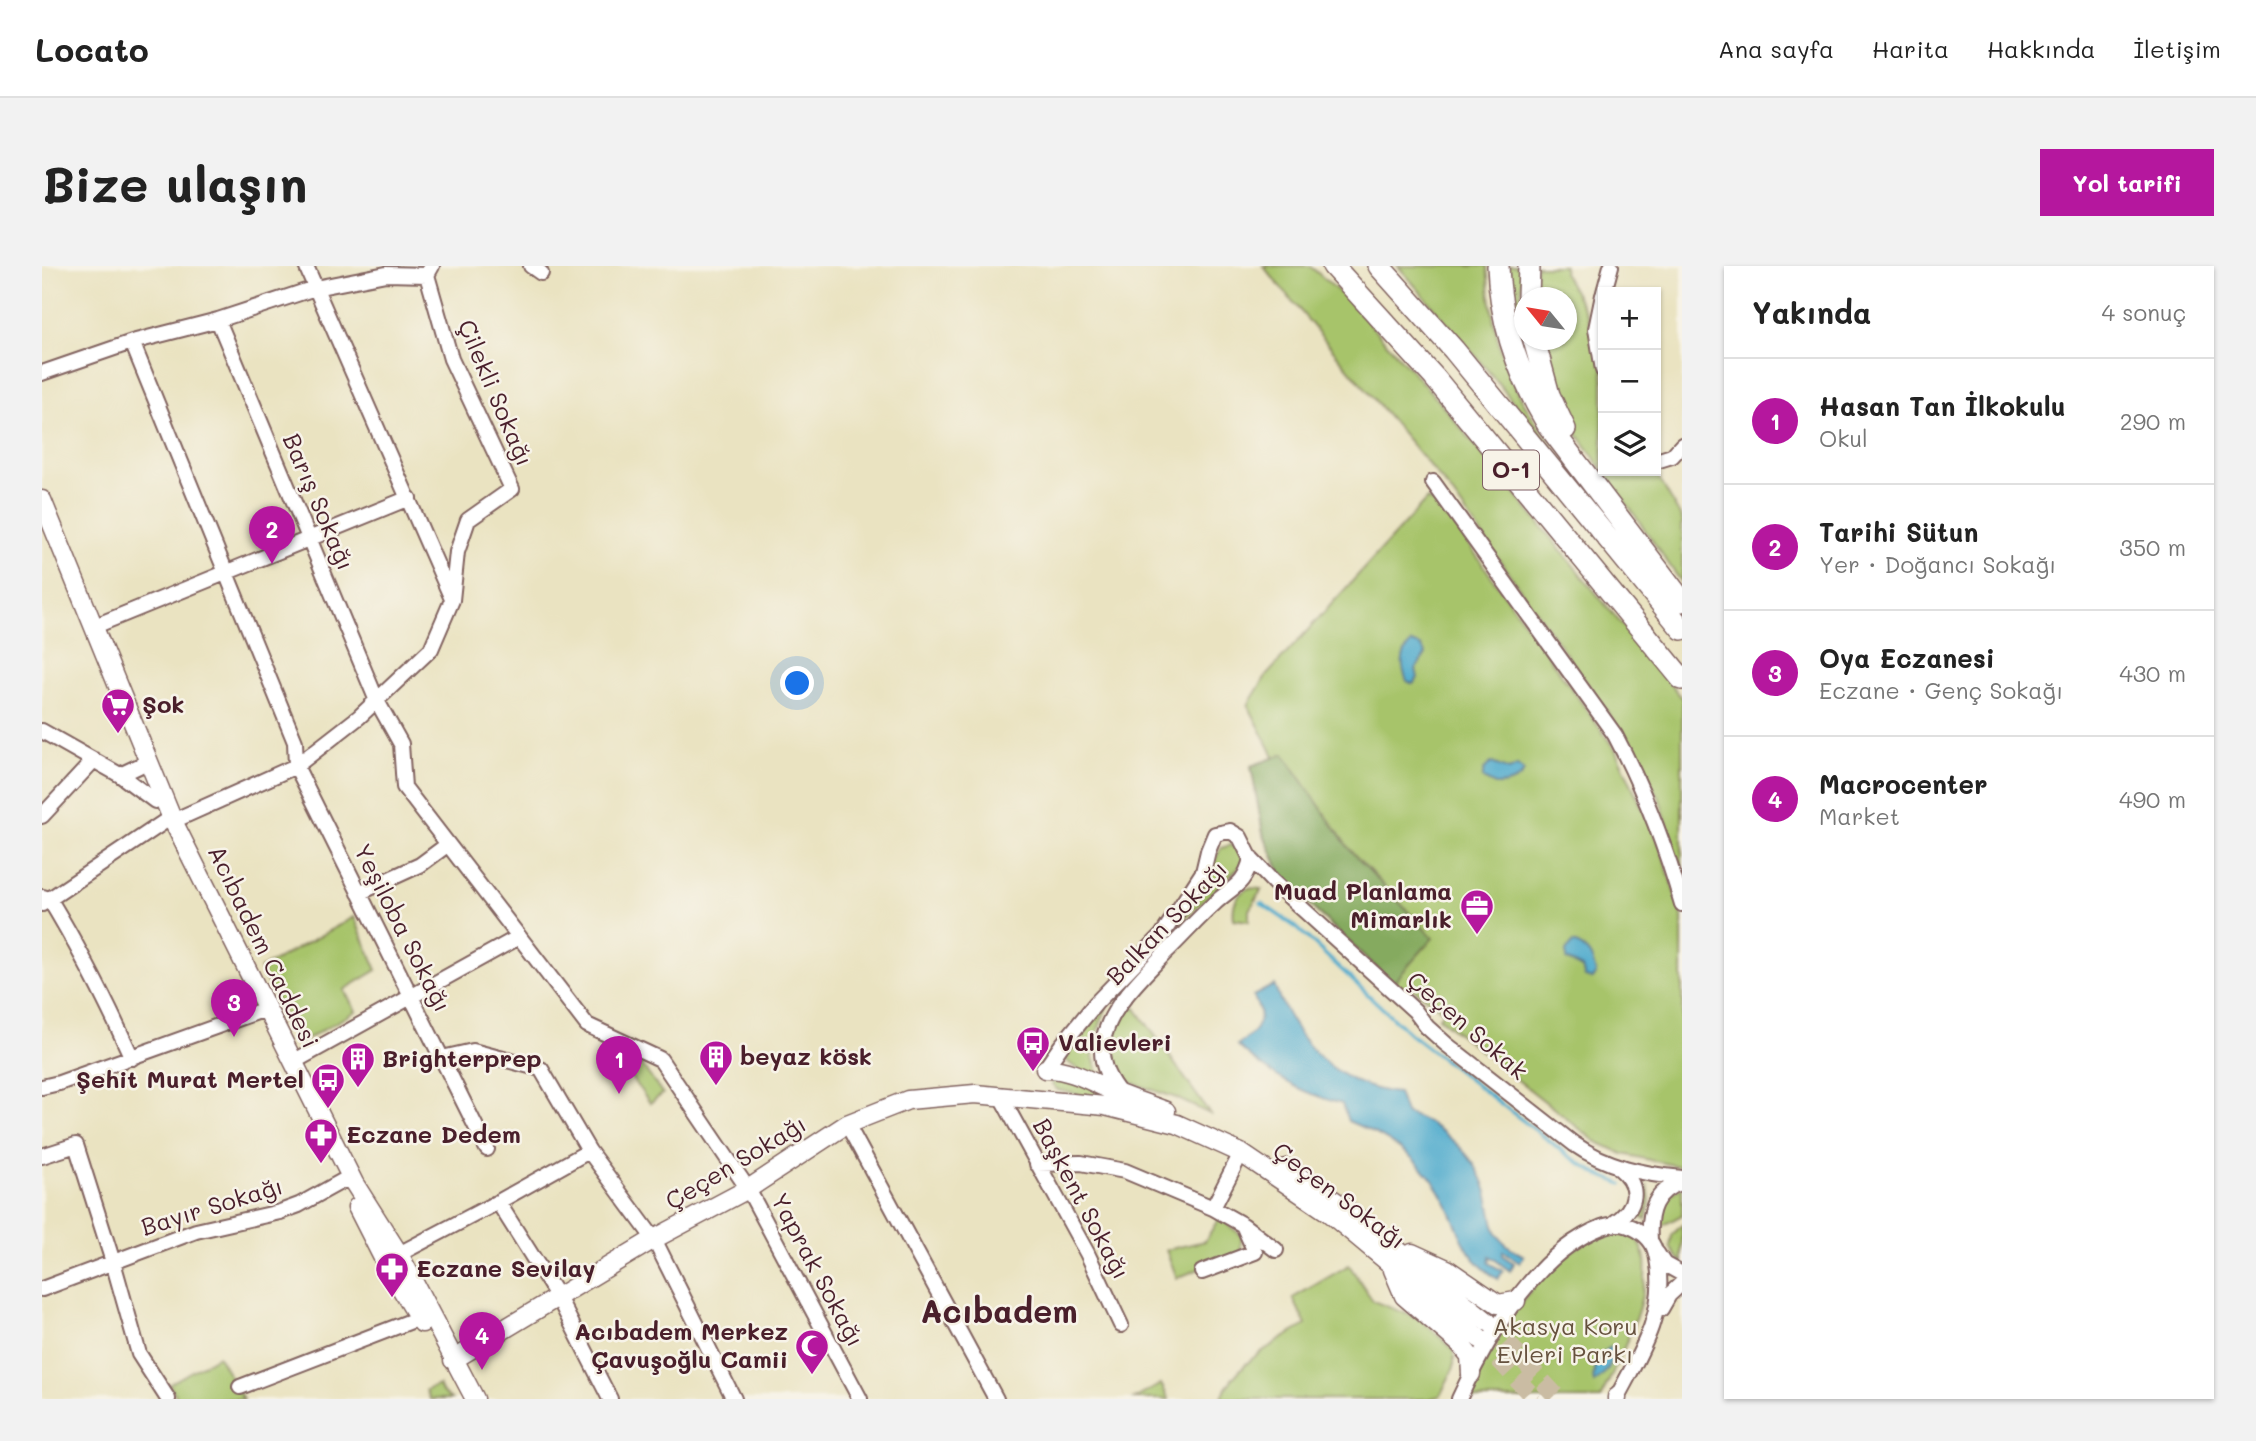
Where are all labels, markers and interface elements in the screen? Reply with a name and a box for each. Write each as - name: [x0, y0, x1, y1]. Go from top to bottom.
- text: Locato: [35, 27, 149, 70]
- text: Ana sayfa: [1718, 33, 1834, 64]
- text: Harita: [1872, 33, 1949, 64]
- text: Hakkında: [1987, 33, 2096, 64]
- text: İletişim: [2134, 33, 2221, 64]
- button: Yol tarifi: [2040, 149, 2214, 216]
- text: Bize ulaşın: [42, 151, 307, 214]
- north arrow: [1514, 287, 1577, 350]
- map controls: [1598, 287, 1661, 476]
- button: +: [1598, 287, 1661, 350]
- text: Yakında: [1752, 292, 1871, 332]
- text: 4 sonuç: [2101, 297, 2186, 327]
- street label: Çilekli Sokağı: [452, 315, 541, 470]
- button: −: [1598, 350, 1661, 413]
- text: Hasan Tan İlkokulu: [1819, 389, 2066, 423]
- text: 1: [1770, 406, 1780, 436]
- text: 290 m: [2120, 406, 2186, 436]
- button: layers: [1598, 413, 1661, 476]
- text: Okul: [1819, 423, 1868, 453]
- street label: Barış Sokağı: [277, 428, 362, 575]
- road number: O-1: [1483, 450, 1539, 490]
- pin: 2: [249, 506, 295, 564]
- text: Tarihi Sütun: [1819, 515, 1978, 549]
- text: 2: [1769, 532, 1781, 562]
- text: 350 m: [2119, 532, 2186, 562]
- text: Yer · Doğancı Sokağı: [1819, 549, 2056, 579]
- text: Oya Eczanesi: [1819, 641, 1995, 675]
- text: 3: [1768, 658, 1782, 688]
- text: 430 m: [2119, 658, 2186, 688]
- your location: [780, 666, 814, 700]
- text: Eczane · Genç Sokağı: [1819, 675, 2063, 705]
- supermarket icon: Şok: [99, 686, 137, 735]
- place label: Şok: [142, 688, 185, 719]
- text: Macrocenter: [1819, 767, 1987, 801]
- text: 4: [1768, 784, 1782, 814]
- text: 490 m: [2119, 784, 2186, 814]
- text: Market: [1819, 801, 1900, 831]
- street label: Yeşiloba Sokağı: [348, 838, 459, 1017]
- street label: Acıbadem Caddesi: [202, 840, 327, 1053]
- street label: Balkan Sokağı: [1099, 853, 1233, 991]
- place label: Muad Planlama Mimarlık: [1274, 875, 1452, 934]
- office icon: Muad Planlama Mimarlık: [1458, 887, 1496, 936]
- street label: Çeçen Sokak: [1401, 964, 1535, 1086]
- pin: 3: [211, 979, 257, 1037]
- bus stop icon: Valievleri: [1014, 1024, 1052, 1073]
- place label: Valievleri: [1058, 1026, 1172, 1057]
- pin: 1: [596, 1036, 642, 1094]
- building icon: beyaz kösk: [697, 1038, 735, 1087]
- building icon: Brighterprep: [339, 1040, 377, 1089]
- place label: beyaz kösk: [740, 1040, 872, 1071]
- place label: Brighterprep: [382, 1042, 542, 1073]
- bus stop icon: Şehit Murat Mertel: [309, 1061, 347, 1110]
- place label: Şehit Murat Mertel: [76, 1063, 304, 1094]
- street label: Çeçen Sokağı: [659, 1108, 811, 1216]
- street label: Başkent Sokağı: [1027, 1113, 1138, 1284]
- pharmacy icon: Eczane Dedem: [302, 1116, 340, 1165]
- place label: Eczane Dedem: [346, 1118, 521, 1149]
- street label: Çeçen Sokağı: [1267, 1135, 1413, 1255]
- street label: Bayır Sokağı: [137, 1169, 286, 1242]
- street label: Yaprak Sokağı: [765, 1187, 872, 1352]
- pharmacy icon: Eczane Sevilay: [373, 1250, 411, 1299]
- place label: Eczane Sevilay: [416, 1252, 595, 1283]
- district label: Acıbadem: [920, 1289, 1078, 1331]
- park label: Akasya Koru Evleri Parkı: [1492, 1310, 1638, 1369]
- pin: 4: [459, 1312, 505, 1370]
- place label: Acıbadem Merkez Çavuşoğlu Camii: [574, 1315, 788, 1375]
- mosque icon: Acıbadem Merkez Çavuşoğlu Camii: [793, 1327, 831, 1376]

